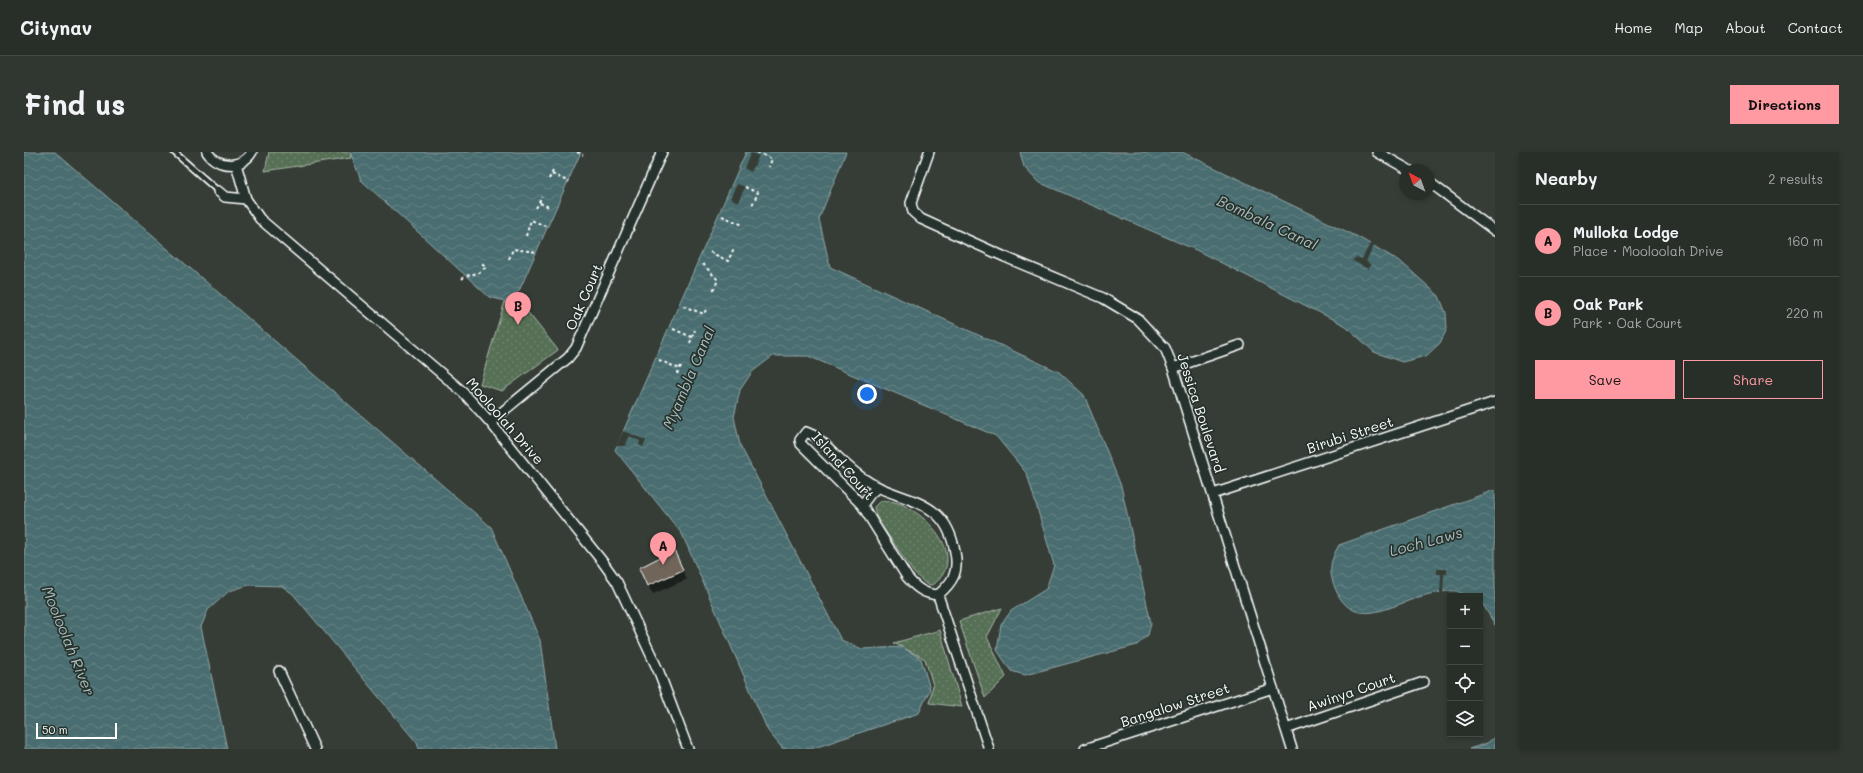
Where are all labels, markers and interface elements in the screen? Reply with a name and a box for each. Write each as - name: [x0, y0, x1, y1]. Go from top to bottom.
- text: Citynav: [20, 15, 92, 40]
- text: Home: [1614, 18, 1652, 37]
- text: Map: [1674, 18, 1703, 37]
- text: About: [1725, 18, 1766, 37]
- text: Contact: [1788, 18, 1843, 37]
- button: Directions: [1730, 85, 1839, 124]
- text: Find us: [24, 86, 125, 122]
- north arrow: [1399, 164, 1435, 200]
- text: Nearby: [1535, 167, 1597, 189]
- text: 2 results: [1768, 170, 1823, 187]
- water label: Bombala Canal: [1214, 190, 1321, 254]
- text: Mulloka Lodge: [1573, 222, 1679, 242]
- text: A: [1543, 232, 1553, 249]
- text: 160 m: [1787, 232, 1823, 249]
- text: Place · Mooloolah Drive: [1573, 242, 1724, 259]
- street label: Oak Court: [560, 261, 607, 333]
- pin: B: [505, 292, 531, 325]
- text: Oak Park: [1573, 294, 1643, 314]
- text: B: [1544, 304, 1552, 321]
- text: 220 m: [1786, 304, 1823, 321]
- text: Park · Oak Court: [1573, 314, 1682, 331]
- water label: Myambla Canal: [657, 323, 719, 432]
- street label: Jessica Boulevard: [1173, 351, 1230, 475]
- button: Save: [1535, 360, 1675, 399]
- button: Share: [1683, 360, 1823, 399]
- street label: Mooloolah Drive: [462, 373, 548, 468]
- your location: [857, 384, 877, 404]
- street label: Birubi Street: [1304, 412, 1396, 457]
- street label: Island Court: [808, 428, 879, 504]
- water label: Loch Laws: [1387, 522, 1465, 560]
- pin: A: [650, 532, 676, 565]
- water label: Mooloolah River: [38, 583, 100, 699]
- map controls: [1447, 593, 1483, 737]
- button: +: [1447, 593, 1483, 629]
- button: −: [1447, 629, 1483, 665]
- button: locate: [1447, 665, 1483, 701]
- street label: Awinya Court: [1304, 668, 1398, 716]
- street label: Bangalow Street: [1118, 678, 1232, 731]
- button: layers: [1447, 701, 1483, 737]
- scale bar: [36, 721, 117, 740]
- text: 50 m: [42, 722, 68, 737]

